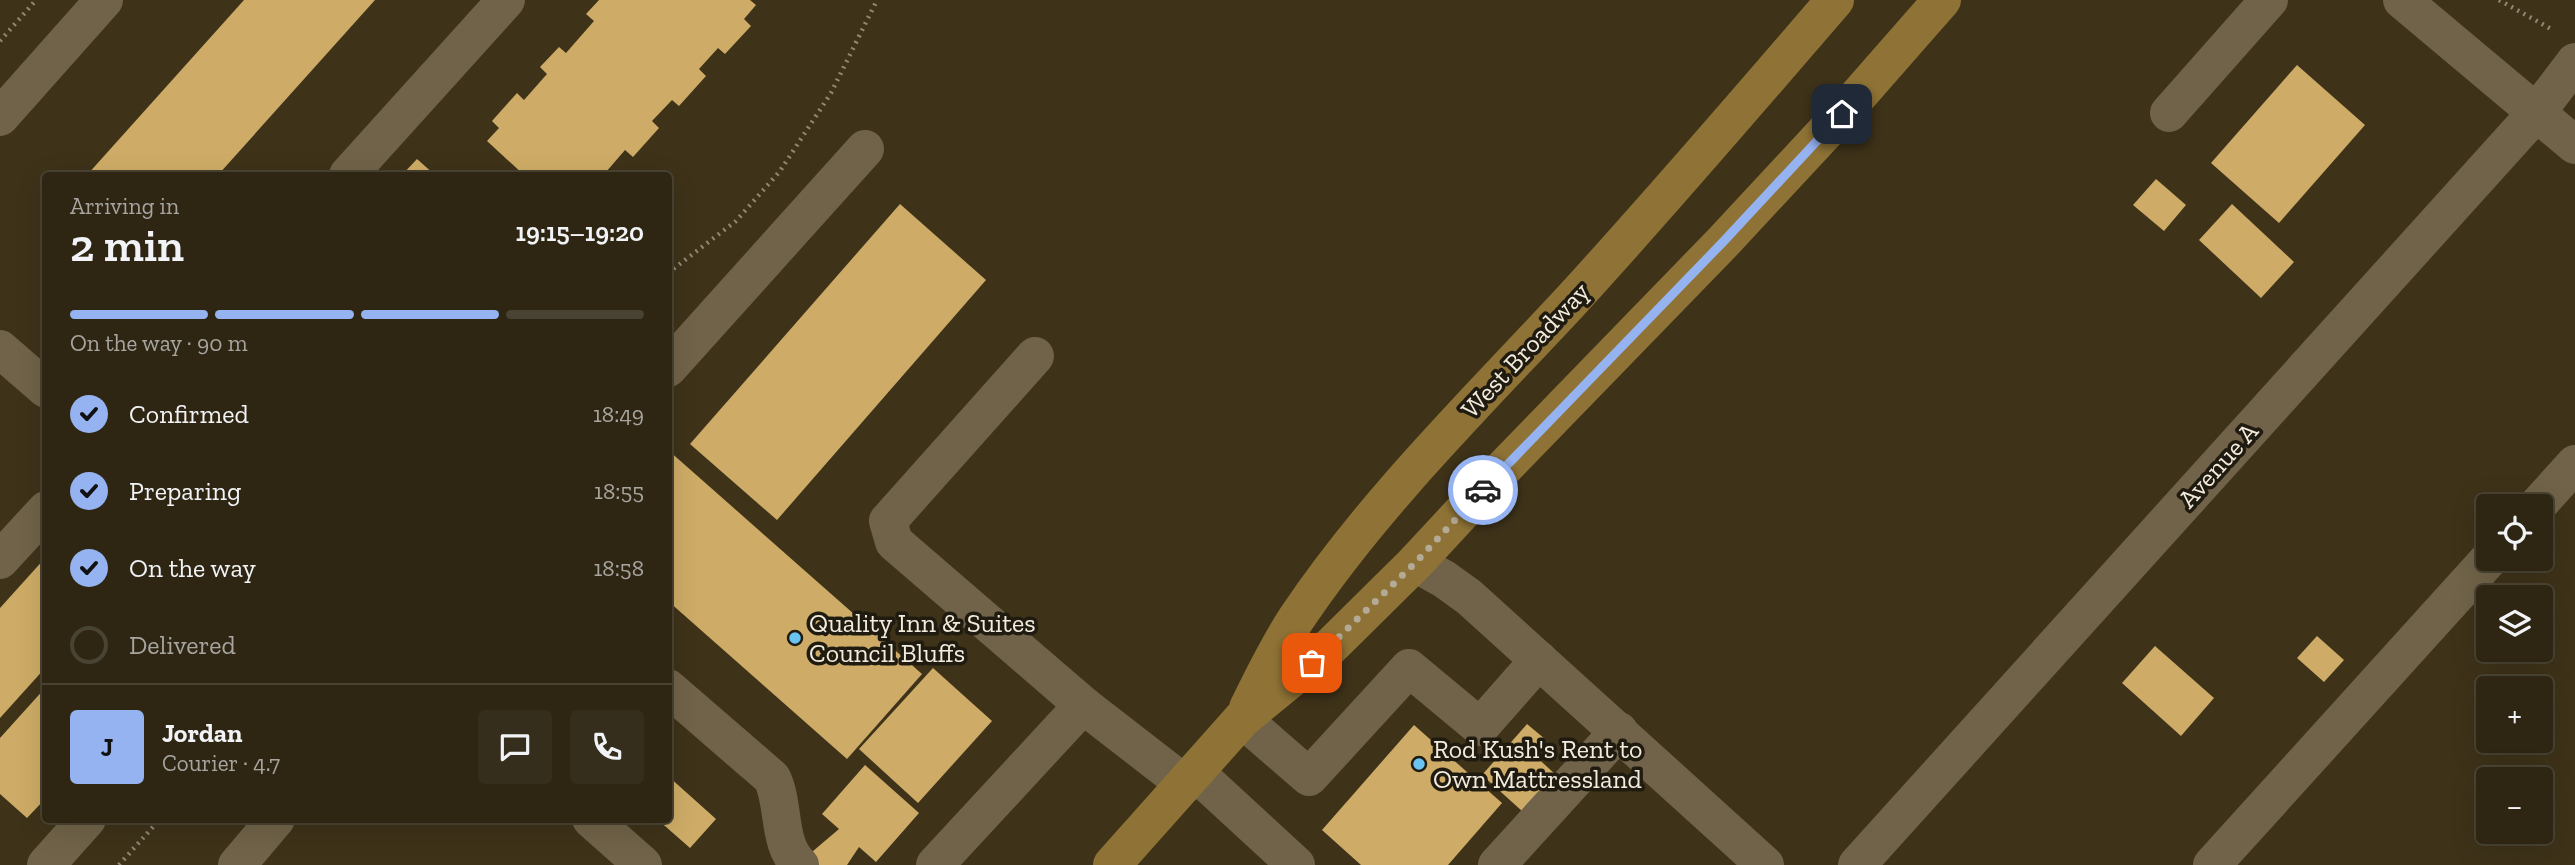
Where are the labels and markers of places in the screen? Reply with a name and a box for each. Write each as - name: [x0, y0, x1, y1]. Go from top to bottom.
- pin: [1812, 84, 1872, 144]
- place label: Quality Inn & Suites Council Bluffs: [809, 607, 1036, 669]
- marker: Quality Inn & Suites Council Bluffs: [787, 630, 803, 646]
- pin: [1282, 633, 1342, 693]
- place label: Rod Kush's Rent to Own Mattressland: [1433, 733, 1642, 795]
- marker: Rod Kush's Rent to Own Mattressland: [1411, 756, 1427, 772]

